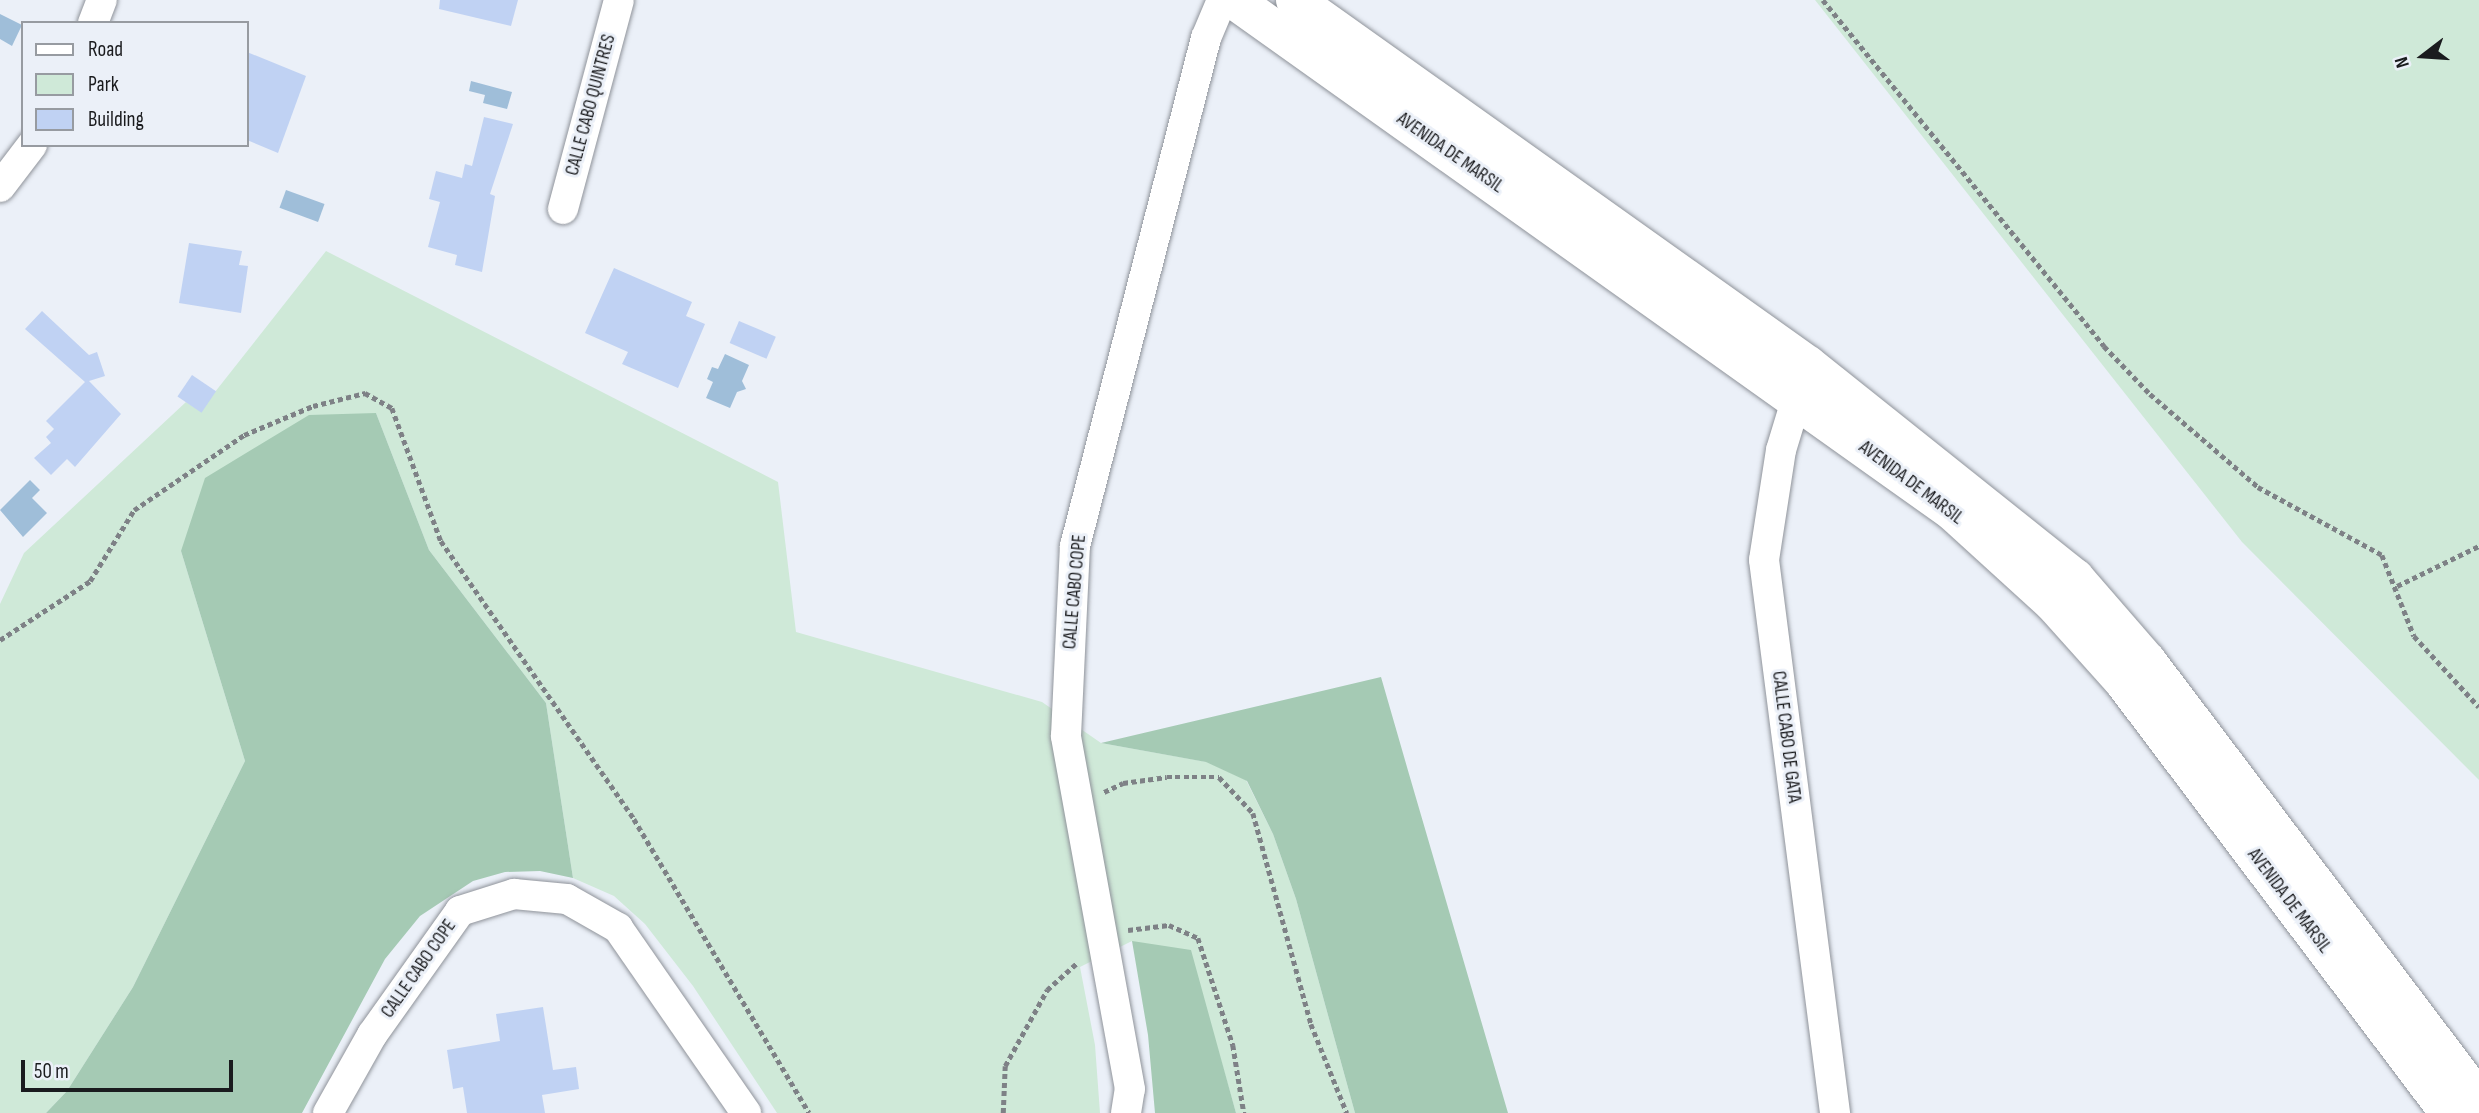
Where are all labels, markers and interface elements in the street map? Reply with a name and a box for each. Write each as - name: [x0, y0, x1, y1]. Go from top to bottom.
- legend: [21, 21, 248, 147]
- north arrow: [2388, 21, 2458, 91]
- street label: CALLE CABO QUINTRES: [561, 32, 621, 178]
- text: Road: [88, 37, 123, 62]
- text: N: [2390, 54, 2415, 71]
- text: Park: [88, 72, 119, 97]
- text: Building: [88, 107, 144, 132]
- street label: AVENIDA DE MARSIL: [1392, 108, 1508, 198]
- street label: AVENIDA DE MARSIL: [1854, 436, 1968, 530]
- street label: CALLE CABO COPE: [1059, 534, 1091, 650]
- street label: CALLE CABO DE GATA: [1767, 670, 1805, 804]
- street label: AVENIDA DE MARSIL: [2242, 844, 2336, 958]
- street label: CALLE CABO COPE: [377, 915, 461, 1023]
- scale bar: [24, 1046, 236, 1090]
- text: 50 m: [34, 1059, 69, 1084]

